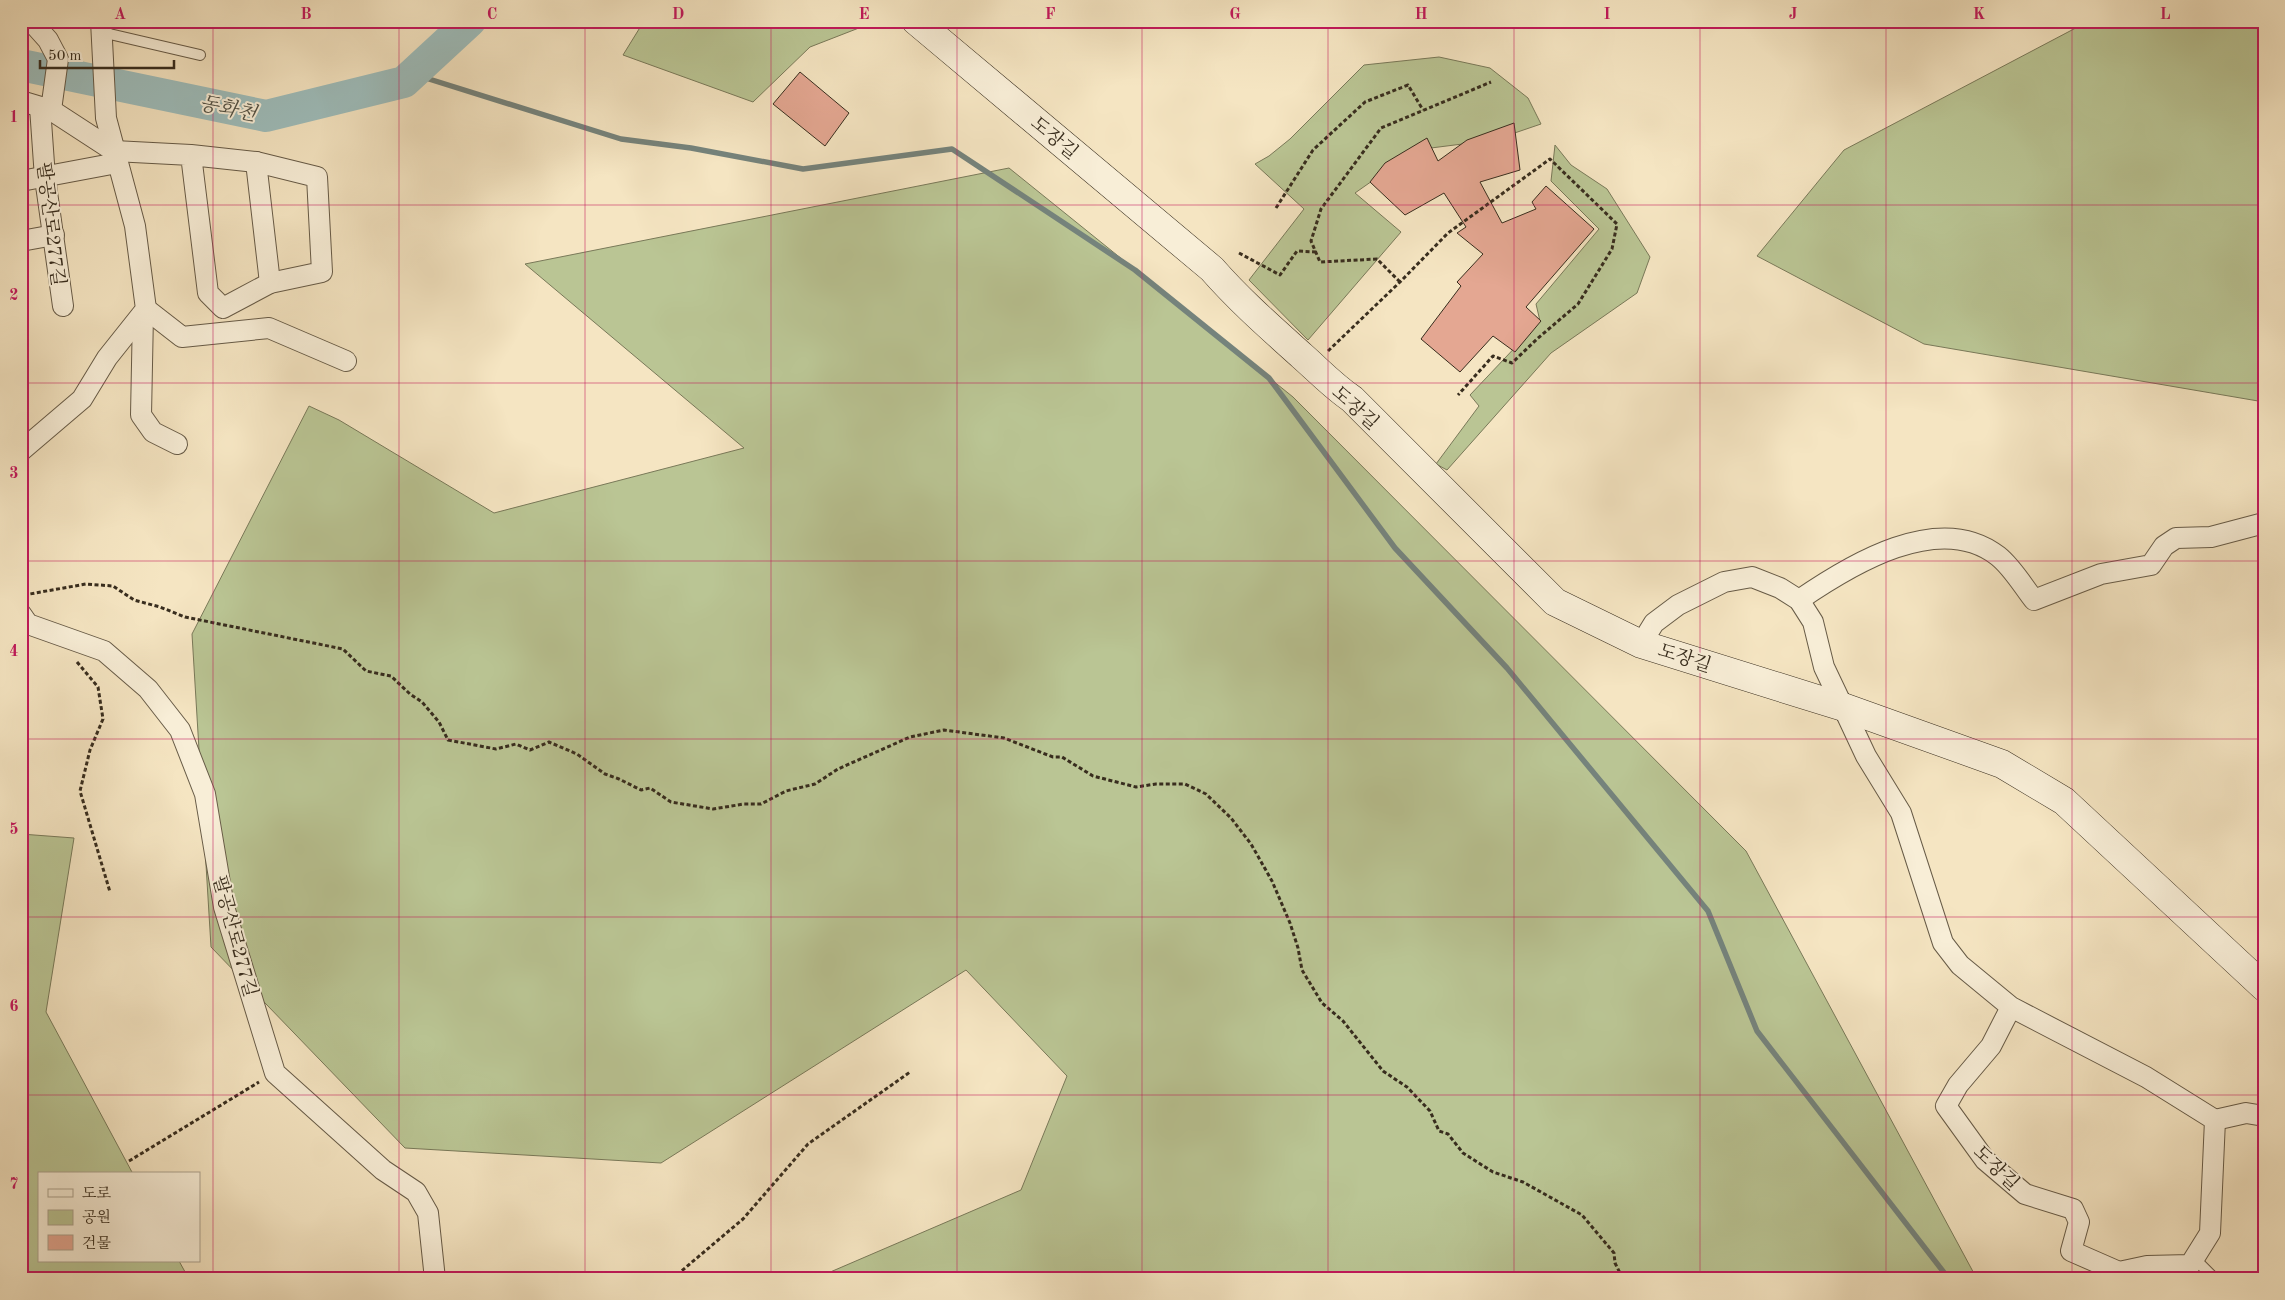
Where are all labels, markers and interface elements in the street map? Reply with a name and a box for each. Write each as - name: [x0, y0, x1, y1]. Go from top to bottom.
- text: A: [114, 7, 126, 23]
- text: B: [300, 7, 312, 23]
- text: C: [487, 7, 497, 23]
- text: D: [672, 7, 684, 23]
- text: E: [858, 7, 870, 23]
- text: F: [1045, 7, 1056, 23]
- text: G: [1229, 7, 1241, 23]
- text: H: [1414, 7, 1428, 23]
- text: I: [1603, 7, 1611, 23]
- text: J: [1789, 7, 1798, 23]
- text: K: [1973, 7, 1985, 23]
- text: L: [2160, 7, 2171, 23]
- scale bar: [40, 38, 174, 70]
- text: 50 m: [48, 49, 82, 64]
- water label: 동화천: [197, 91, 260, 126]
- text: 1: [9, 110, 19, 126]
- street label: 도장길: [1026, 112, 1082, 164]
- street label: 팔공산로277길: [32, 161, 69, 287]
- text: 2: [9, 288, 19, 304]
- street label: 도장길: [1328, 382, 1382, 434]
- text: 3: [9, 466, 19, 482]
- street label: 도장길: [1655, 640, 1714, 677]
- text: 4: [9, 644, 19, 660]
- text: 5: [9, 822, 19, 838]
- street label: 팔공산로277길: [208, 873, 261, 999]
- text: 6: [9, 999, 19, 1015]
- street label: 도장길: [1969, 1141, 2023, 1195]
- legend: [38, 1172, 200, 1262]
- text: 7: [9, 1177, 19, 1193]
- text: 도로: [82, 1186, 111, 1202]
- text: 공원: [82, 1209, 111, 1226]
- text: 건물: [82, 1235, 111, 1252]

